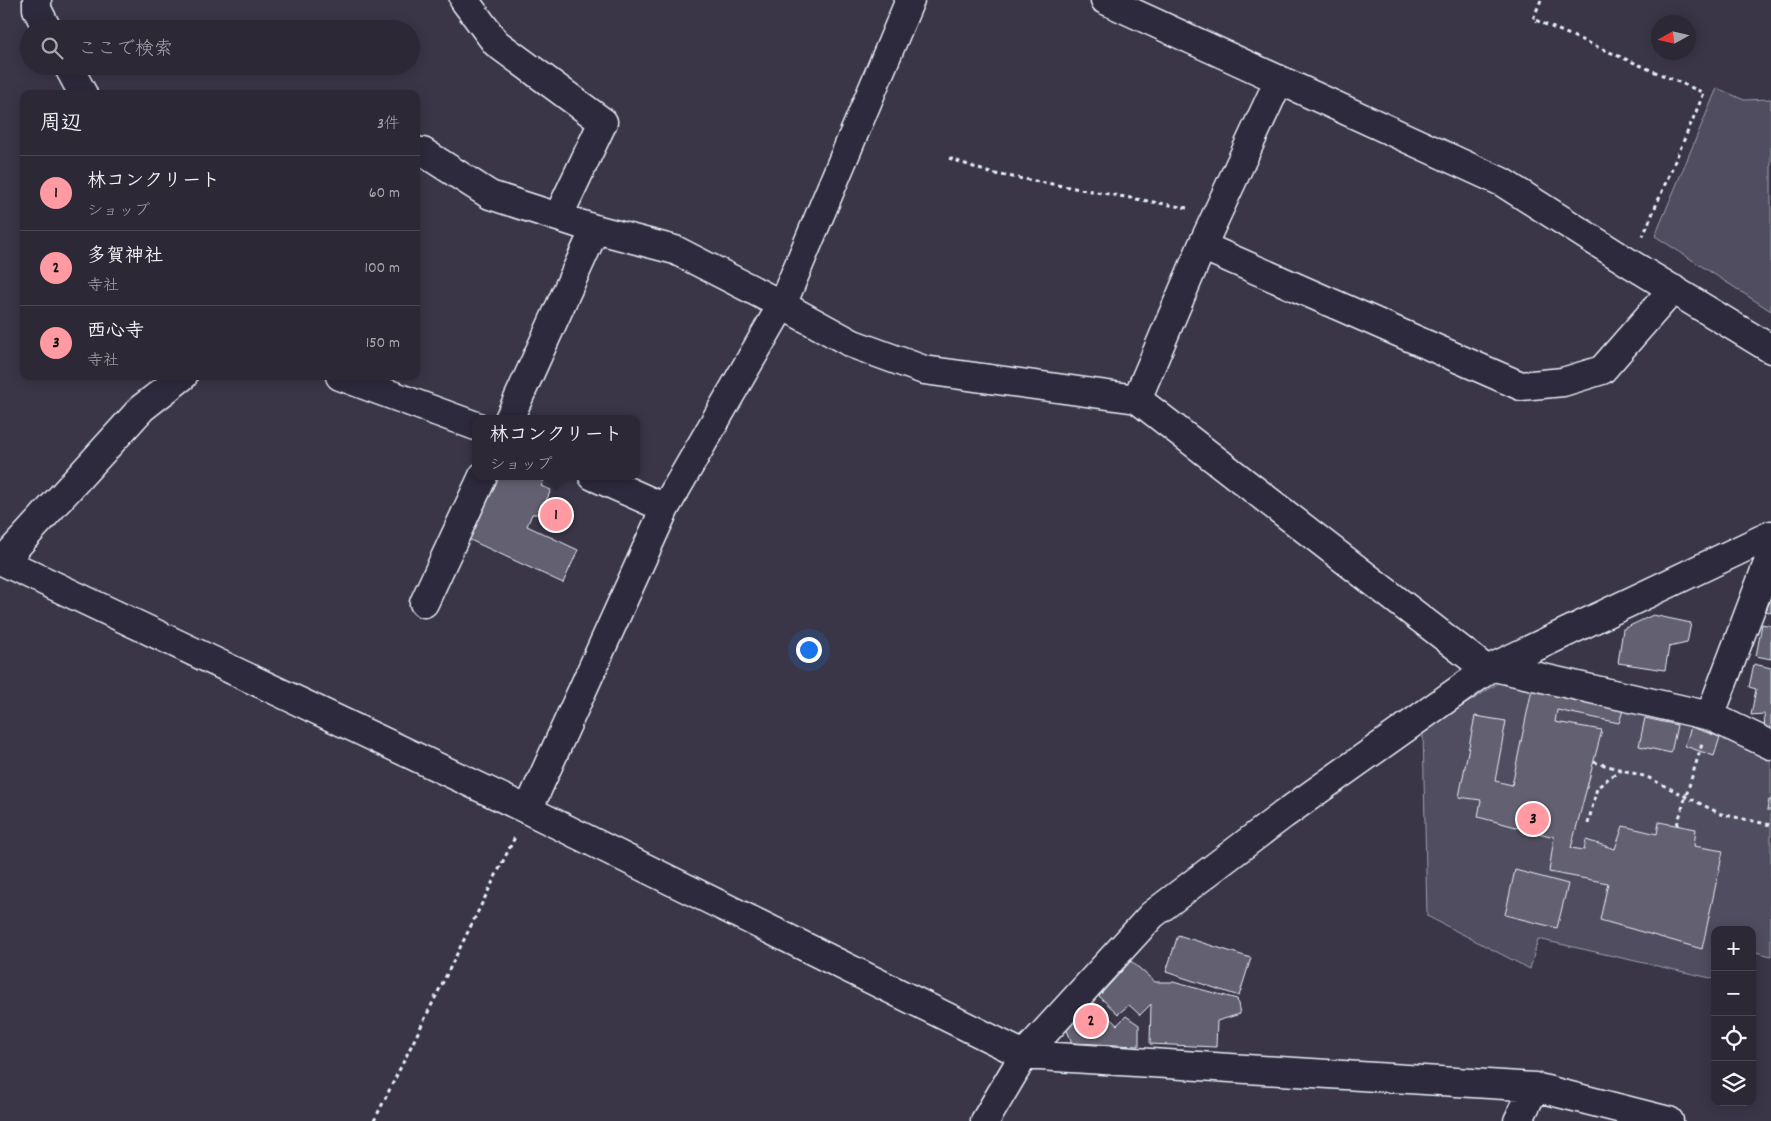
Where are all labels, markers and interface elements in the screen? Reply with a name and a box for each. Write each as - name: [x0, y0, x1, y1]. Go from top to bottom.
- north arrow: [1651, 15, 1696, 60]
- search box: [20, 20, 420, 75]
- icon: search: [38, 34, 66, 62]
- text: ここで検索: [78, 37, 173, 64]
- text: 周辺: [40, 110, 82, 140]
- text: 3件: [377, 113, 400, 136]
- text: 林コンクリート: [87, 169, 220, 196]
- text: 1: [54, 182, 58, 205]
- text: 60 m: [369, 182, 400, 205]
- text: ショップ: [87, 200, 150, 223]
- text: 多賀神社: [87, 244, 163, 271]
- text: 2: [53, 257, 60, 280]
- text: 100 m: [364, 257, 400, 280]
- text: 寺社: [87, 275, 119, 298]
- text: 西心寺: [87, 319, 144, 346]
- text: 3: [52, 332, 60, 355]
- text: 150 m: [366, 332, 400, 355]
- text: 寺社: [87, 350, 119, 373]
- popup: [472, 415, 640, 480]
- text: 林コンクリート: [489, 423, 623, 450]
- text: ショップ: [489, 454, 553, 477]
- pin: 1: [540, 496, 572, 534]
- your location: [796, 637, 822, 663]
- pin: 3: [1517, 800, 1549, 838]
- map controls: [1711, 926, 1756, 1106]
- button: +: [1711, 926, 1756, 971]
- button: −: [1711, 971, 1756, 1016]
- pin: 2: [1075, 1002, 1107, 1040]
- button: locate: [1711, 1016, 1756, 1061]
- button: layers: [1711, 1061, 1756, 1106]

